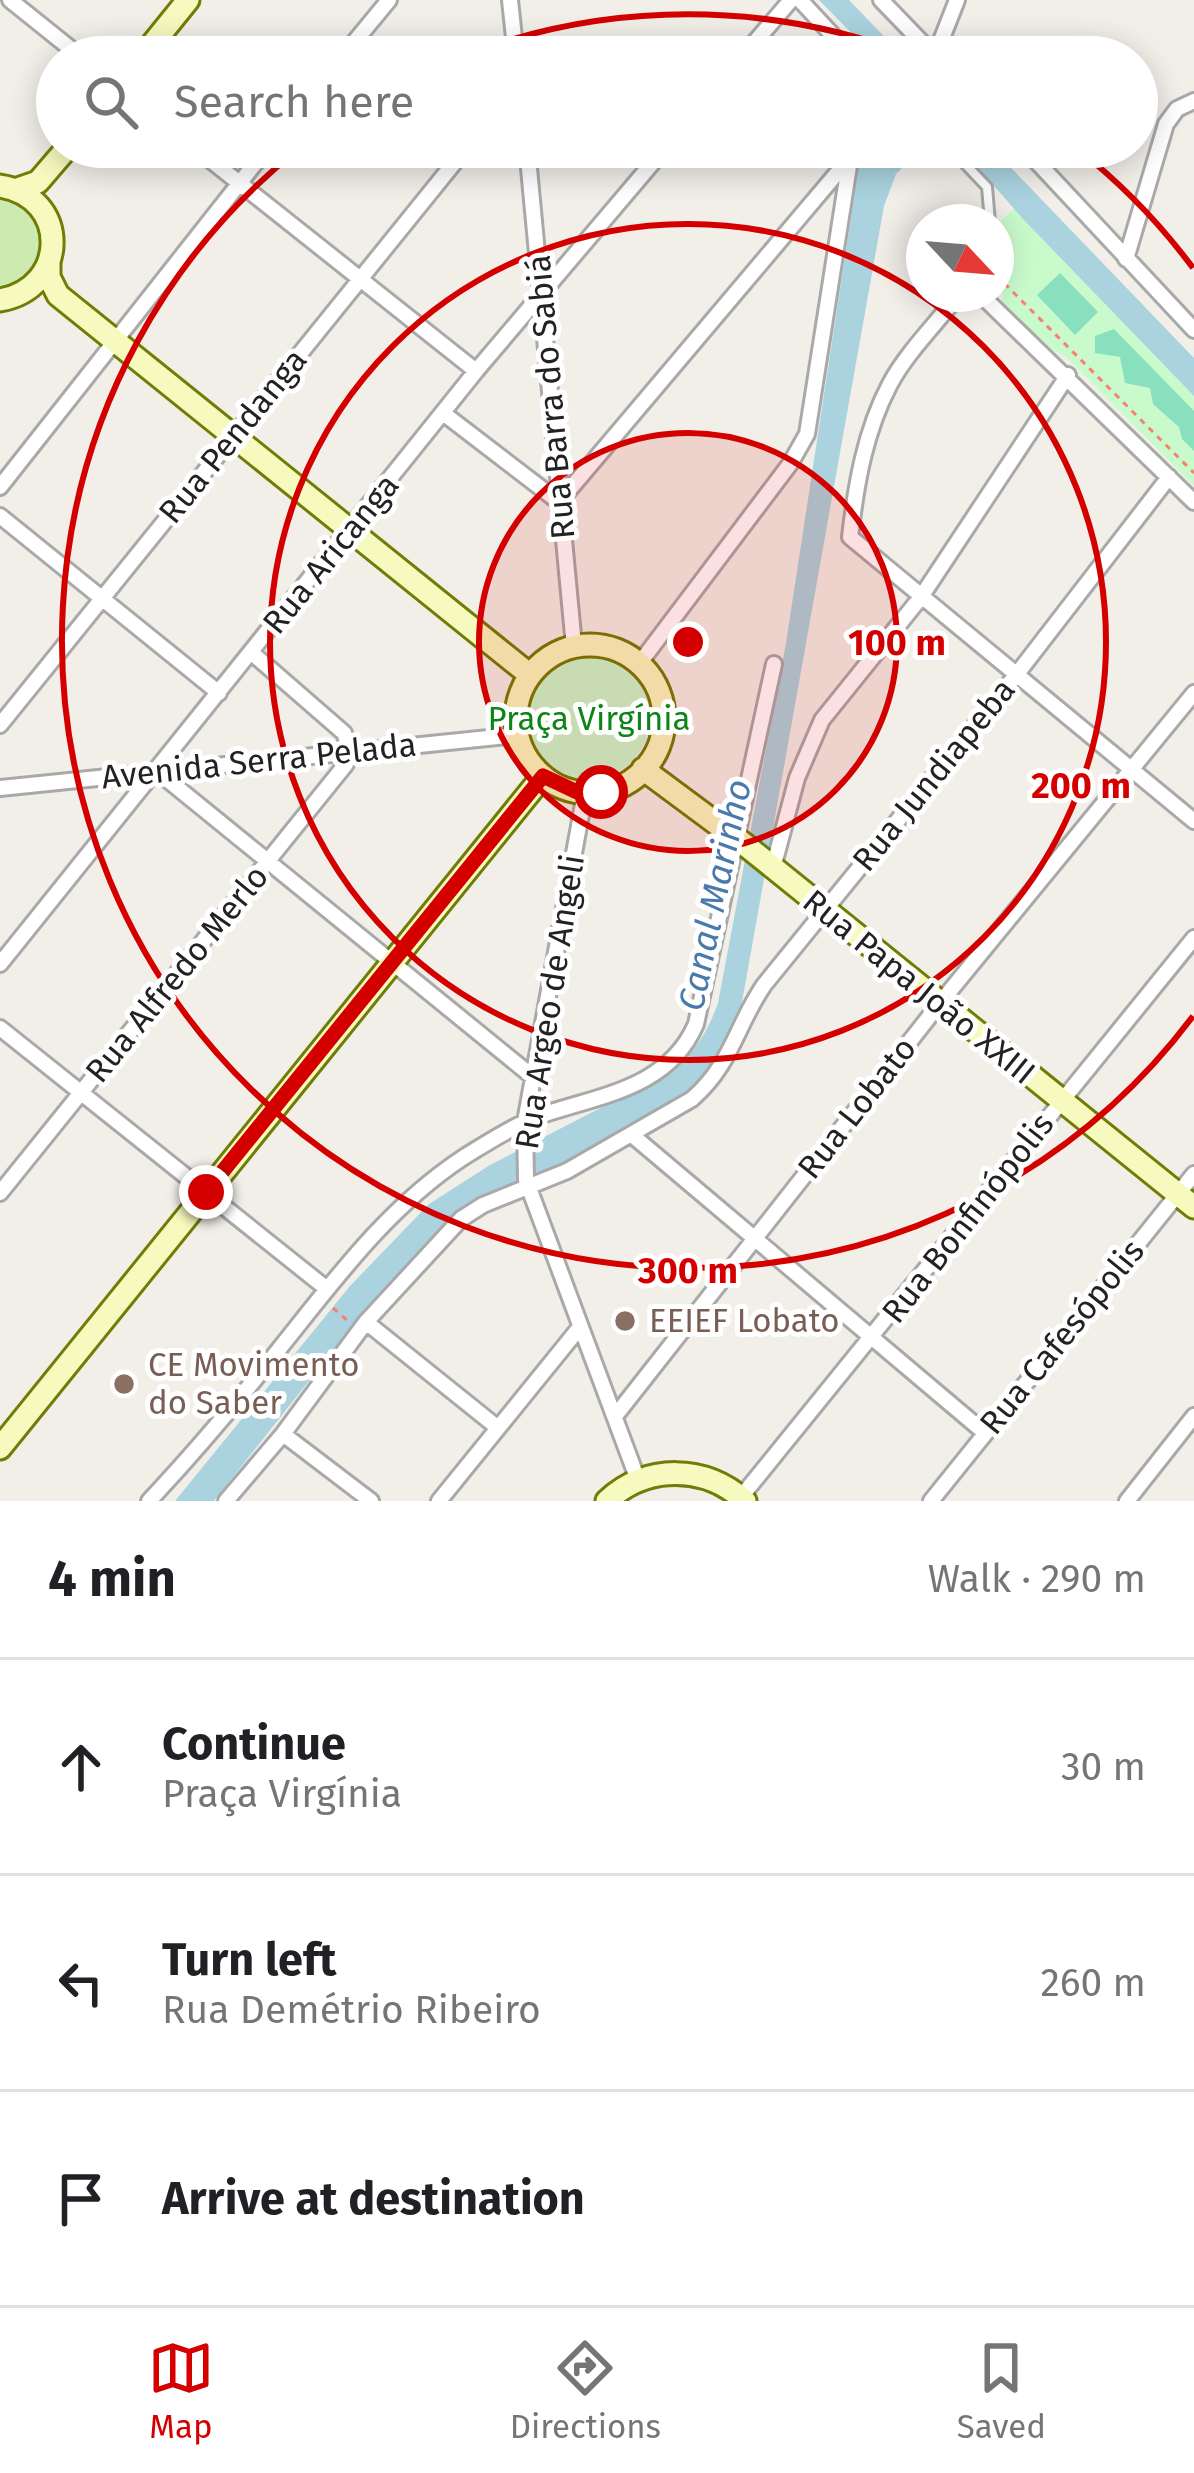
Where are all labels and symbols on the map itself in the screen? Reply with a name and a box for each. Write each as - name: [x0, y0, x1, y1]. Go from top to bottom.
- north arrow: [906, 204, 1014, 312]
- street label: Rua Barra do Sabiá: [519, 253, 583, 541]
- street label: Rua Pendanga: [150, 341, 316, 531]
- street label: Rua Aricanga: [254, 466, 408, 642]
- centre of rings: [667, 621, 709, 663]
- text: 100 m: [848, 621, 946, 665]
- street label: Rua Jundiapeba: [844, 671, 1024, 879]
- park label: Praça Virgínia: [487, 699, 691, 739]
- street label: Avenida Serra Pelada: [100, 725, 418, 797]
- text: 200 m: [1031, 764, 1131, 808]
- route start: [574, 765, 628, 819]
- water label: Canal Marinho: [669, 775, 761, 1015]
- street label: Rua Argeo de Angeli: [507, 852, 593, 1152]
- street label: Rua Alfredo Merlo: [77, 857, 277, 1091]
- street label: Rua Papa João XXIII: [795, 881, 1043, 1093]
- street label: Rua Lobato: [789, 1029, 925, 1187]
- street label: Rua Bonfinópolis: [874, 1105, 1062, 1331]
- route end: [179, 1165, 233, 1219]
- street label: Rua Cafesópolis: [971, 1232, 1153, 1442]
- text: 300 m: [637, 1249, 738, 1293]
- place label: EEIEF Lobato: [649, 1301, 839, 1341]
- marker: EEIEF Lobato: [612, 1308, 638, 1334]
- place label: CE Movimento do Saber: [148, 1345, 360, 1423]
- marker: CE Movimento do Saber: [111, 1371, 137, 1397]

